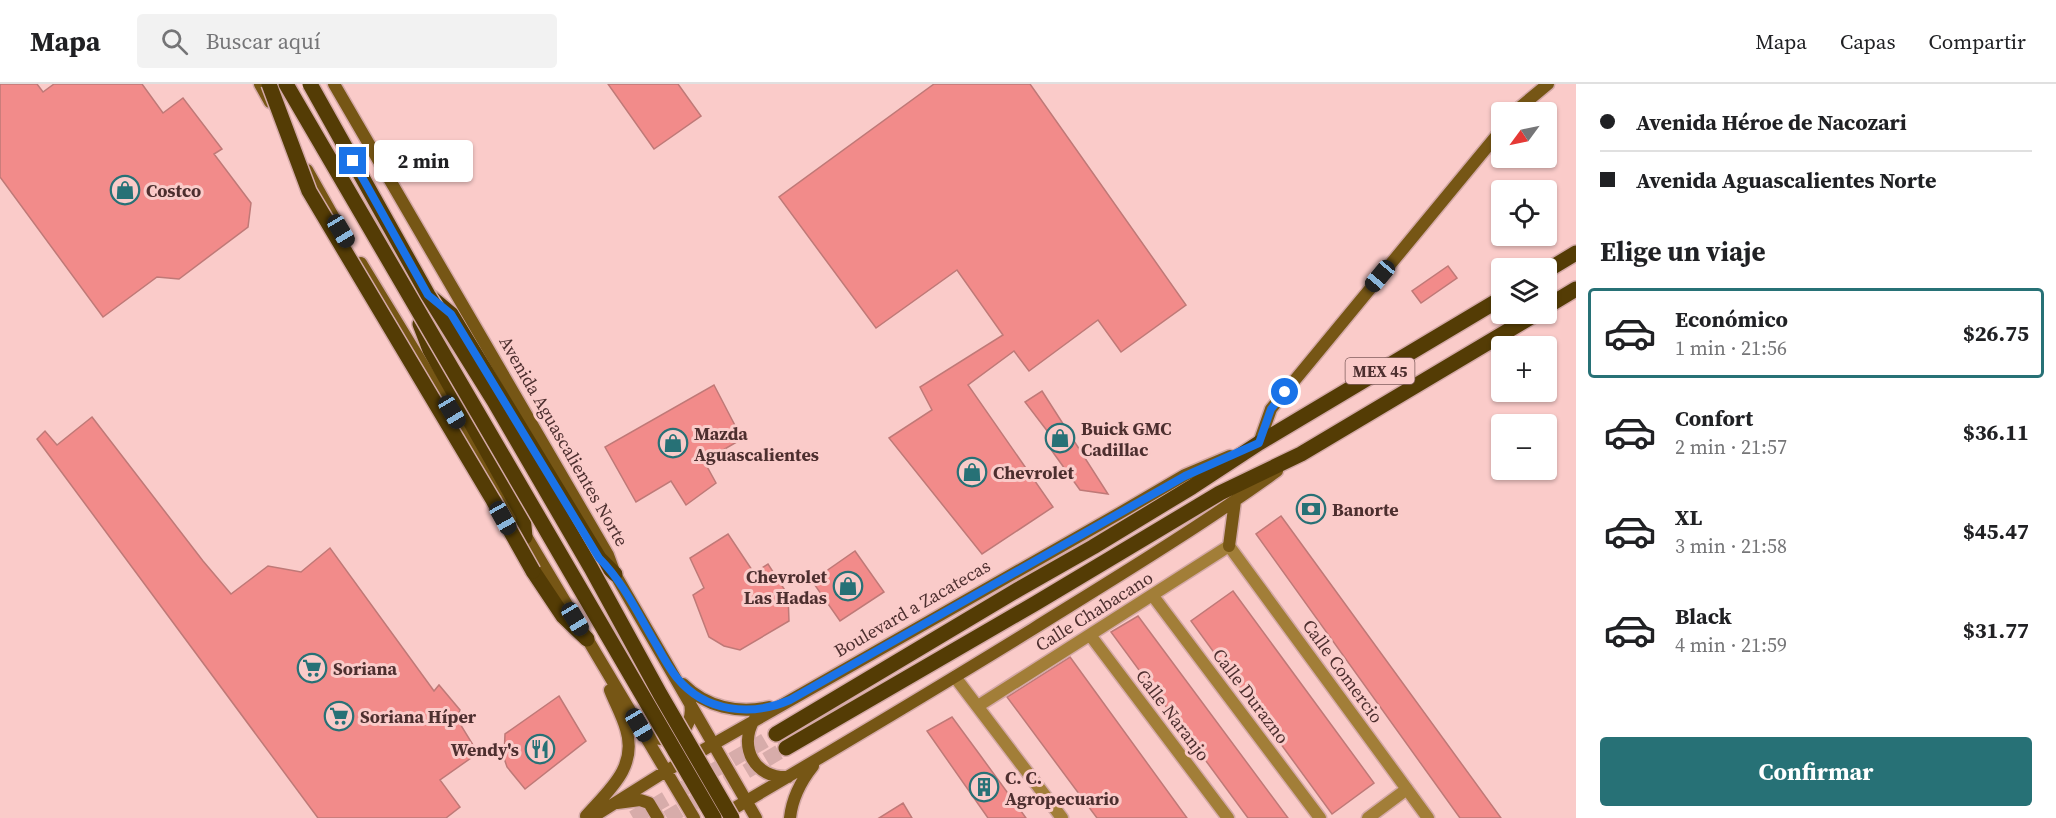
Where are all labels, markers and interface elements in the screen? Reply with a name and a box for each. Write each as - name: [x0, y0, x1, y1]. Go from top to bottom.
- search box: [137, 14, 557, 68]
- text: Mapa: [30, 22, 101, 60]
- icon: search: [158, 25, 191, 58]
- text: Buscar aquí: [206, 26, 321, 56]
- text: Mapa: [1755, 27, 1807, 56]
- text: Capas: [1840, 27, 1896, 56]
- text: Compartir: [1929, 27, 2026, 56]
- north arrow: [1491, 102, 1557, 168]
- map controls: [1491, 102, 1557, 480]
- text: Avenida Héroe de Nacozari: [1636, 107, 1907, 137]
- callout: 2 min: [374, 140, 473, 182]
- route end: [339, 147, 366, 174]
- text: 2 min: [398, 147, 449, 175]
- text: Avenida Aguascalientes Norte: [1636, 165, 1936, 195]
- shop icon: Costco: [109, 174, 141, 206]
- place label: Costco: [146, 178, 201, 203]
- button: locate: [1491, 180, 1557, 246]
- car: [324, 211, 358, 251]
- text: Elige un viaje: [1600, 233, 1766, 270]
- car: [1362, 256, 1398, 296]
- button: layers: [1491, 258, 1557, 324]
- text: Económico: [1675, 304, 1788, 334]
- icon: car: [1603, 306, 1657, 360]
- text: $26.75: [1963, 318, 2029, 348]
- street label: Avenida Aguascalientes Norte: [493, 331, 635, 551]
- text: 1 min · 21:56: [1675, 334, 1787, 362]
- button: +: [1491, 336, 1557, 402]
- road number: MEX 45: [1346, 358, 1414, 384]
- route start: [1271, 378, 1298, 405]
- car: [435, 392, 469, 432]
- text: Confort: [1675, 403, 1753, 433]
- icon: car: [1603, 405, 1657, 459]
- button: −: [1491, 414, 1557, 480]
- place label: Buick GMC Cadillac: [1081, 416, 1171, 462]
- text: $36.11: [1963, 417, 2029, 447]
- place label: Mazda Aguascalientes: [694, 421, 819, 467]
- shop icon: Buick GMC Cadillac: [1044, 422, 1076, 454]
- shop icon: Mazda Aguascalientes: [657, 427, 689, 459]
- text: 2 min · 21:57: [1675, 433, 1787, 461]
- shop icon: Chevrolet: [956, 456, 988, 488]
- place label: Chevrolet: [993, 460, 1074, 485]
- bank icon: Banorte: [1295, 493, 1327, 525]
- place label: Banorte: [1332, 497, 1399, 522]
- car: [486, 498, 520, 538]
- text: XL: [1675, 502, 1702, 532]
- icon: car: [1603, 504, 1657, 558]
- text: $45.47: [1963, 516, 2029, 546]
- text: 3 min · 21:58: [1675, 532, 1787, 560]
- street label: Boulevard a Zacatecas: [829, 553, 995, 663]
- place label: Chevrolet Las Hadas: [744, 564, 828, 610]
- street label: Calle Chabacano: [1030, 565, 1158, 657]
- shop icon: Chevrolet Las Hadas: [832, 570, 864, 602]
- car: [558, 599, 592, 639]
- text: Black: [1675, 601, 1732, 631]
- icon: car: [1603, 603, 1657, 657]
- street label: Calle Comercio: [1297, 614, 1389, 728]
- text: $31.77: [1963, 615, 2029, 645]
- text: 4 min · 21:59: [1675, 631, 1787, 659]
- street label: Calle Durazno: [1207, 643, 1295, 749]
- supermarket icon: Soriana: [296, 652, 328, 684]
- place label: Soriana: [333, 656, 397, 681]
- street label: Calle Naranjo: [1130, 664, 1216, 766]
- supermarket icon: Soriana Híper: [323, 700, 355, 732]
- place label: Soriana Híper: [360, 704, 477, 729]
- car: [622, 705, 656, 745]
- restaurant icon: Wendy's: [524, 733, 556, 765]
- place label: Wendy's: [451, 737, 519, 762]
- button: Confirmar: [1600, 737, 2032, 806]
- place label: C. C. Agropecuario: [1005, 765, 1119, 811]
- building icon: C. C. Agropecuario: [968, 771, 1000, 803]

